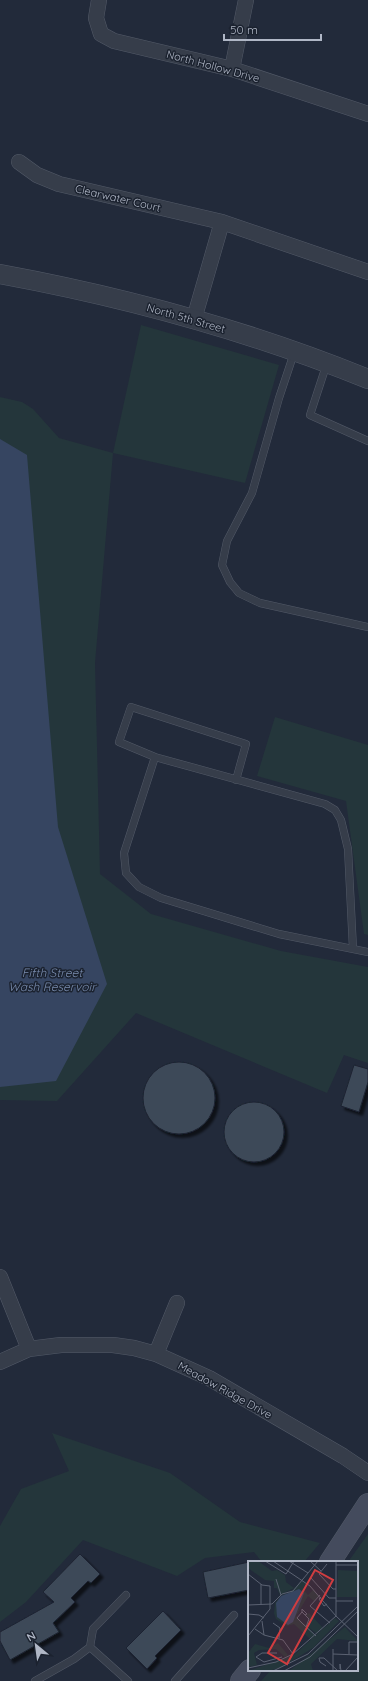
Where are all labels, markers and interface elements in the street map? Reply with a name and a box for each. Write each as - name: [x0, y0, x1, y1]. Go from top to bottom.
- scale bar: [224, 16, 321, 42]
- text: 50 m: [230, 22, 258, 37]
- street label: North Hollow Drive: [165, 47, 261, 85]
- street label: Clearwater Court: [74, 181, 162, 215]
- street label: North 5th Street: [145, 300, 227, 336]
- water label: Fifth Street Wash Reservoir: [8, 965, 97, 994]
- street label: Meadow Ridge Drive: [176, 1358, 274, 1422]
- inset map: [248, 1561, 358, 1671]
- north arrow: [16, 1625, 56, 1665]
- text: N: [24, 1628, 38, 1644]

